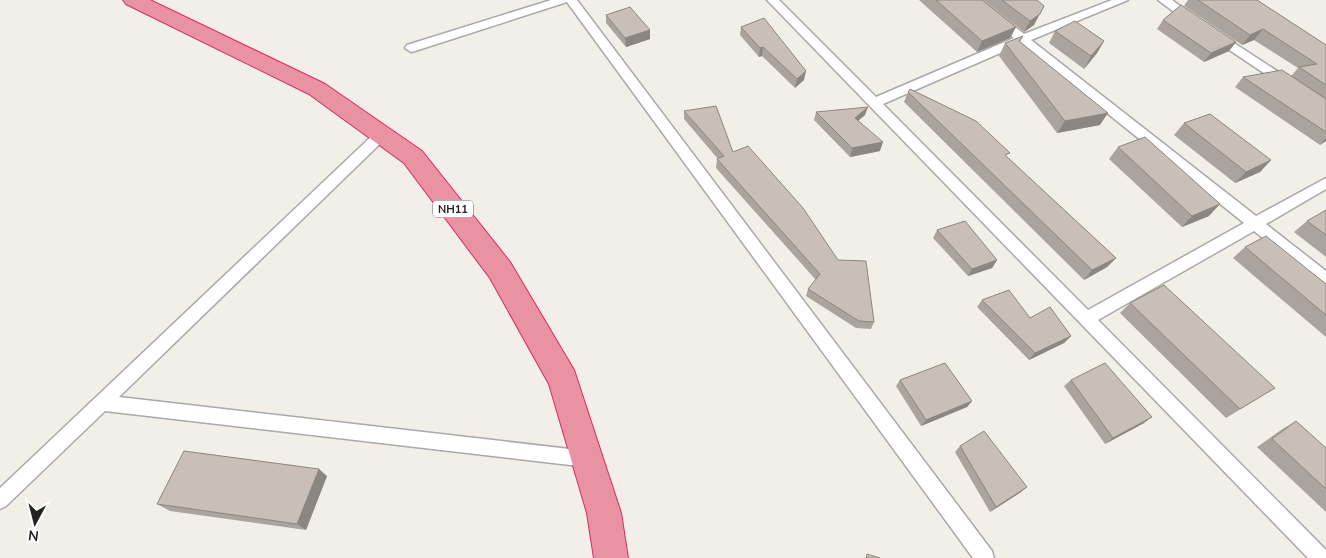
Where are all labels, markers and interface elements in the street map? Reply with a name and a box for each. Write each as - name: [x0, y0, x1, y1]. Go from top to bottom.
- road number: NH11: [433, 200, 473, 218]
- north arrow: [10, 498, 60, 548]
- text: N: [27, 525, 40, 545]

